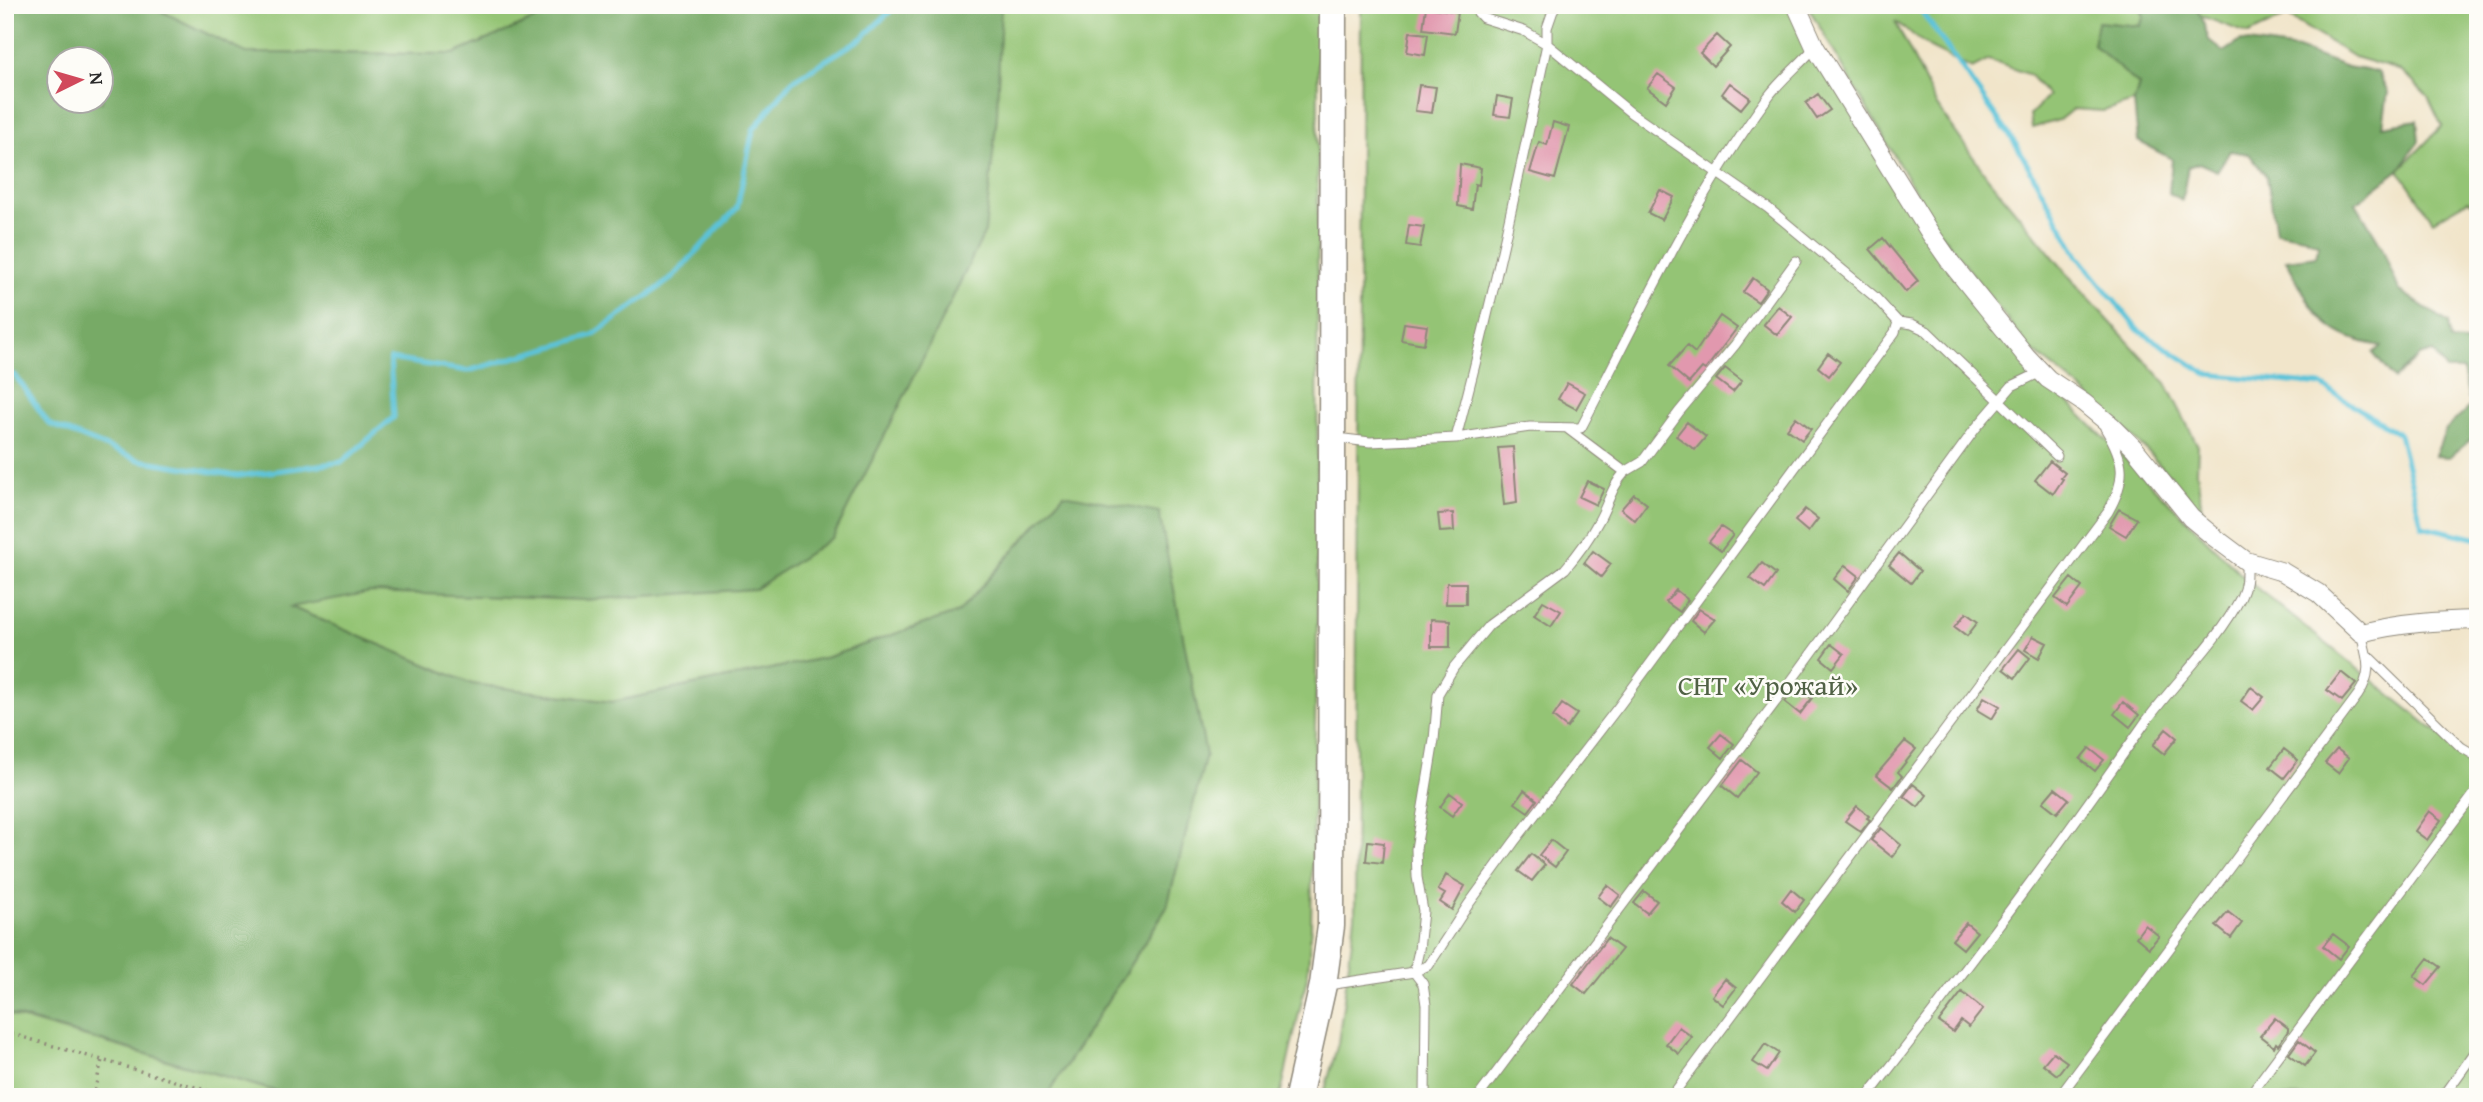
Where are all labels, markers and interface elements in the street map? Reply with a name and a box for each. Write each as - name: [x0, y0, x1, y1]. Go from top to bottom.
- north arrow: [46, 46, 116, 116]
- text: N: [82, 71, 111, 86]
- park label: СНТ «Урожай»: [1678, 664, 1858, 705]

